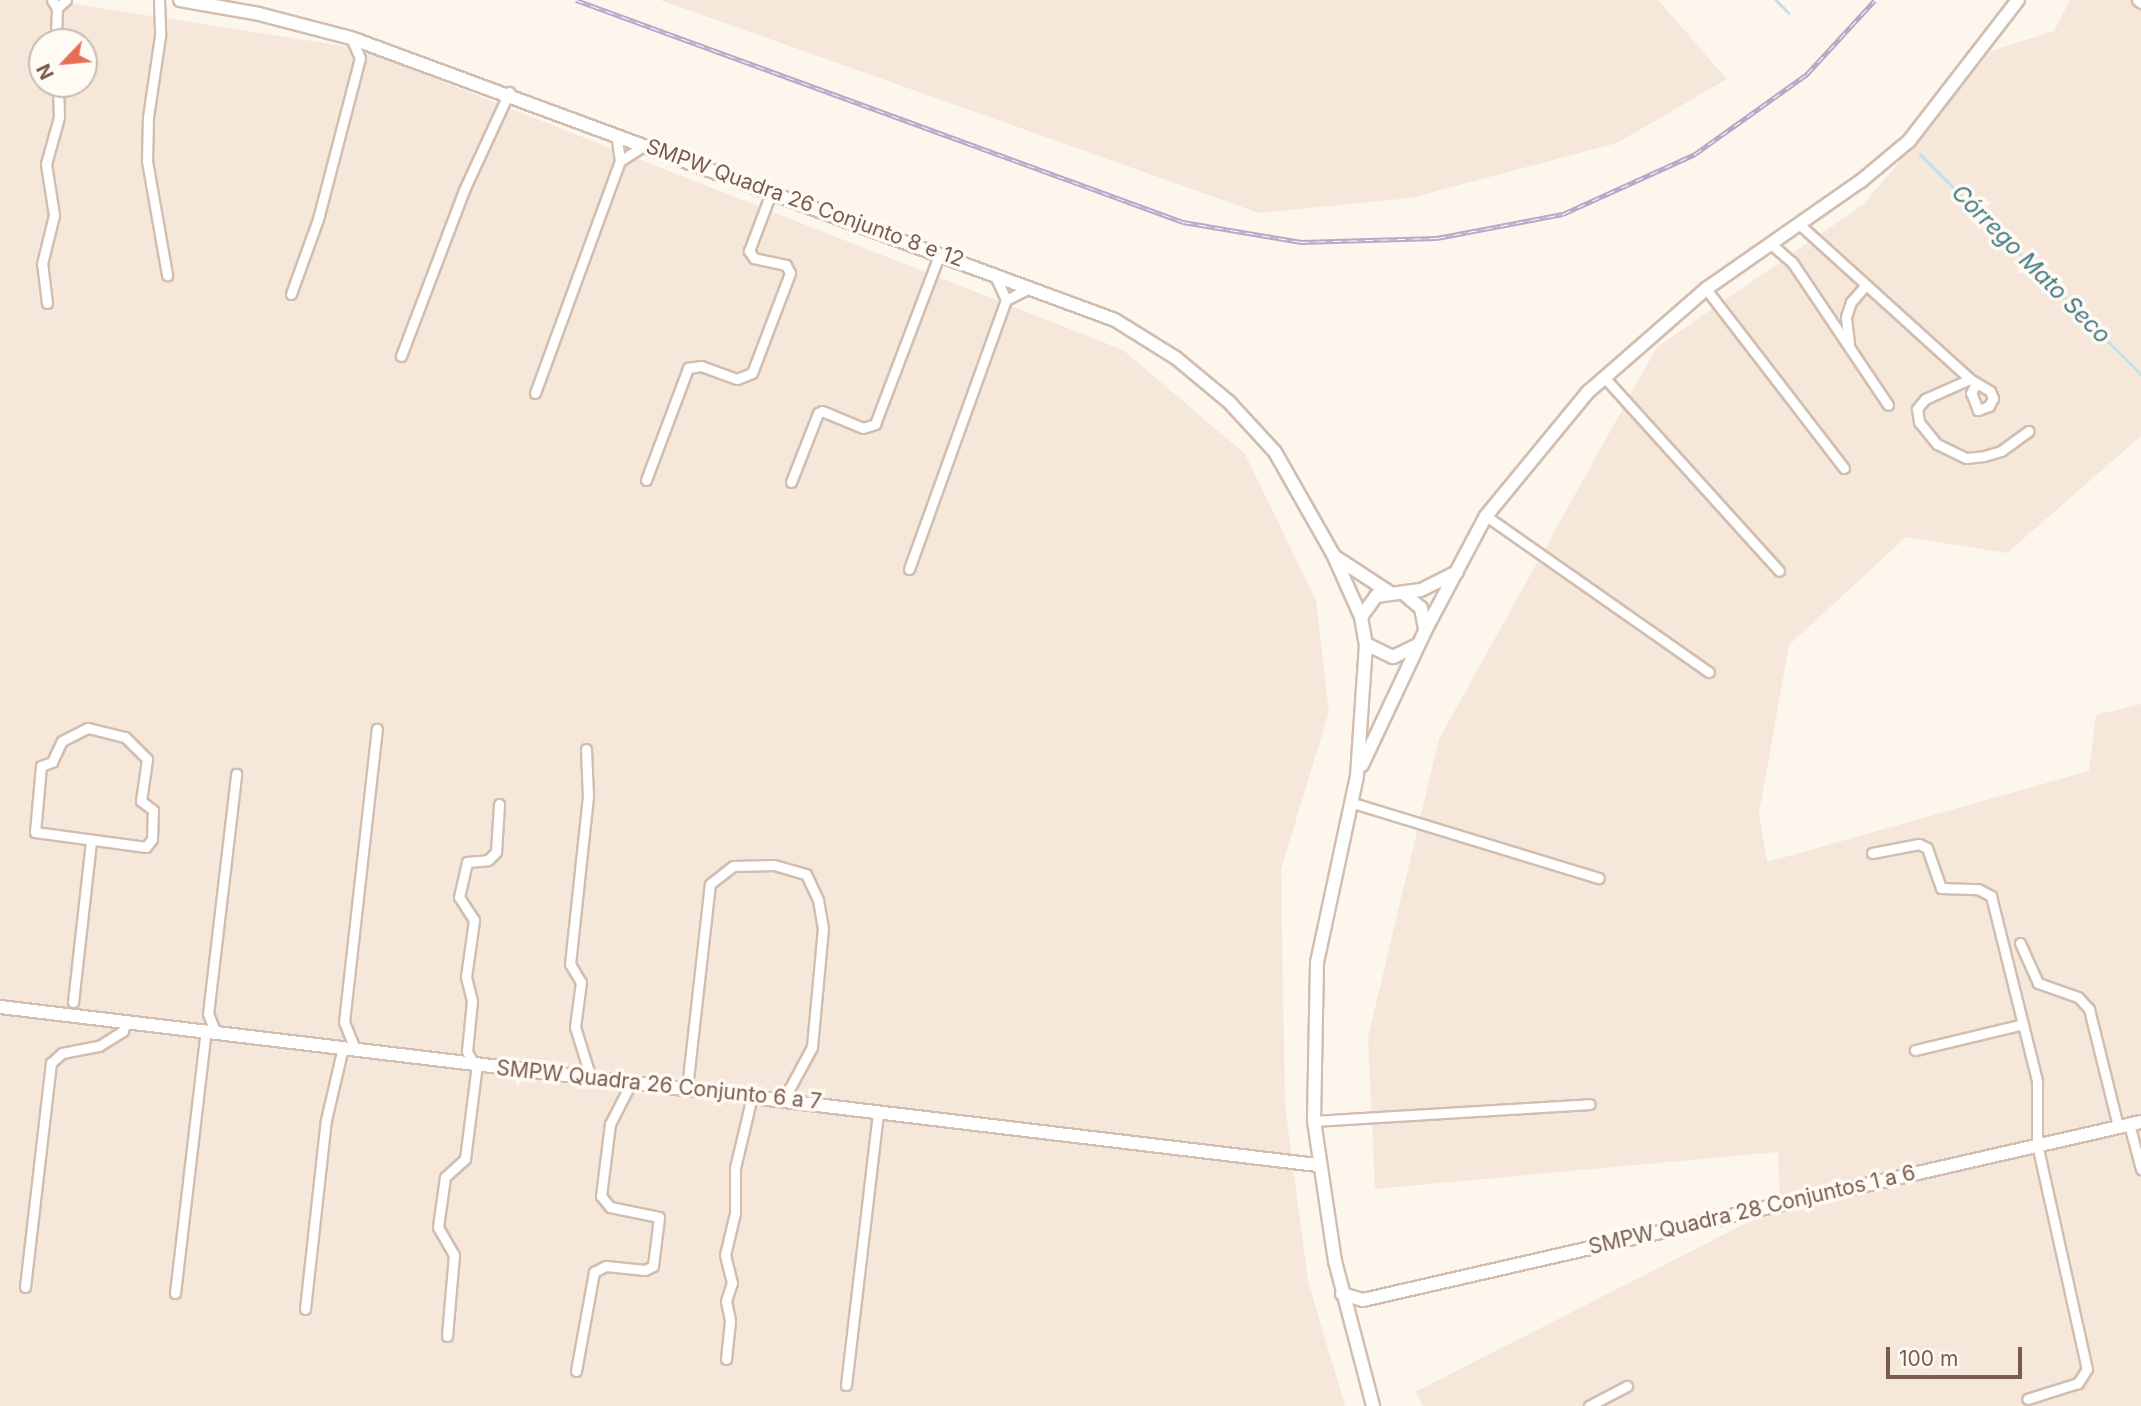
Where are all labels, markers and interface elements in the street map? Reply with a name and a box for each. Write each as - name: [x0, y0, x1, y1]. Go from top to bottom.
- north arrow: [28, 28, 98, 98]
- text: N: [32, 60, 59, 83]
- street label: SMPW Quadra 26 Conjunto 8 e 12: [642, 134, 968, 272]
- water label: Córrego Mato Seco: [1946, 179, 2116, 349]
- street label: SMPW Quadra 26 Conjunto 6 a 7: [495, 1055, 823, 1115]
- street label: SMPW Quadra 28 Conjuntos 1 a 6: [1586, 1160, 1918, 1260]
- scale bar: [1889, 1332, 2025, 1376]
- text: 100 m: [1899, 1346, 1958, 1371]

